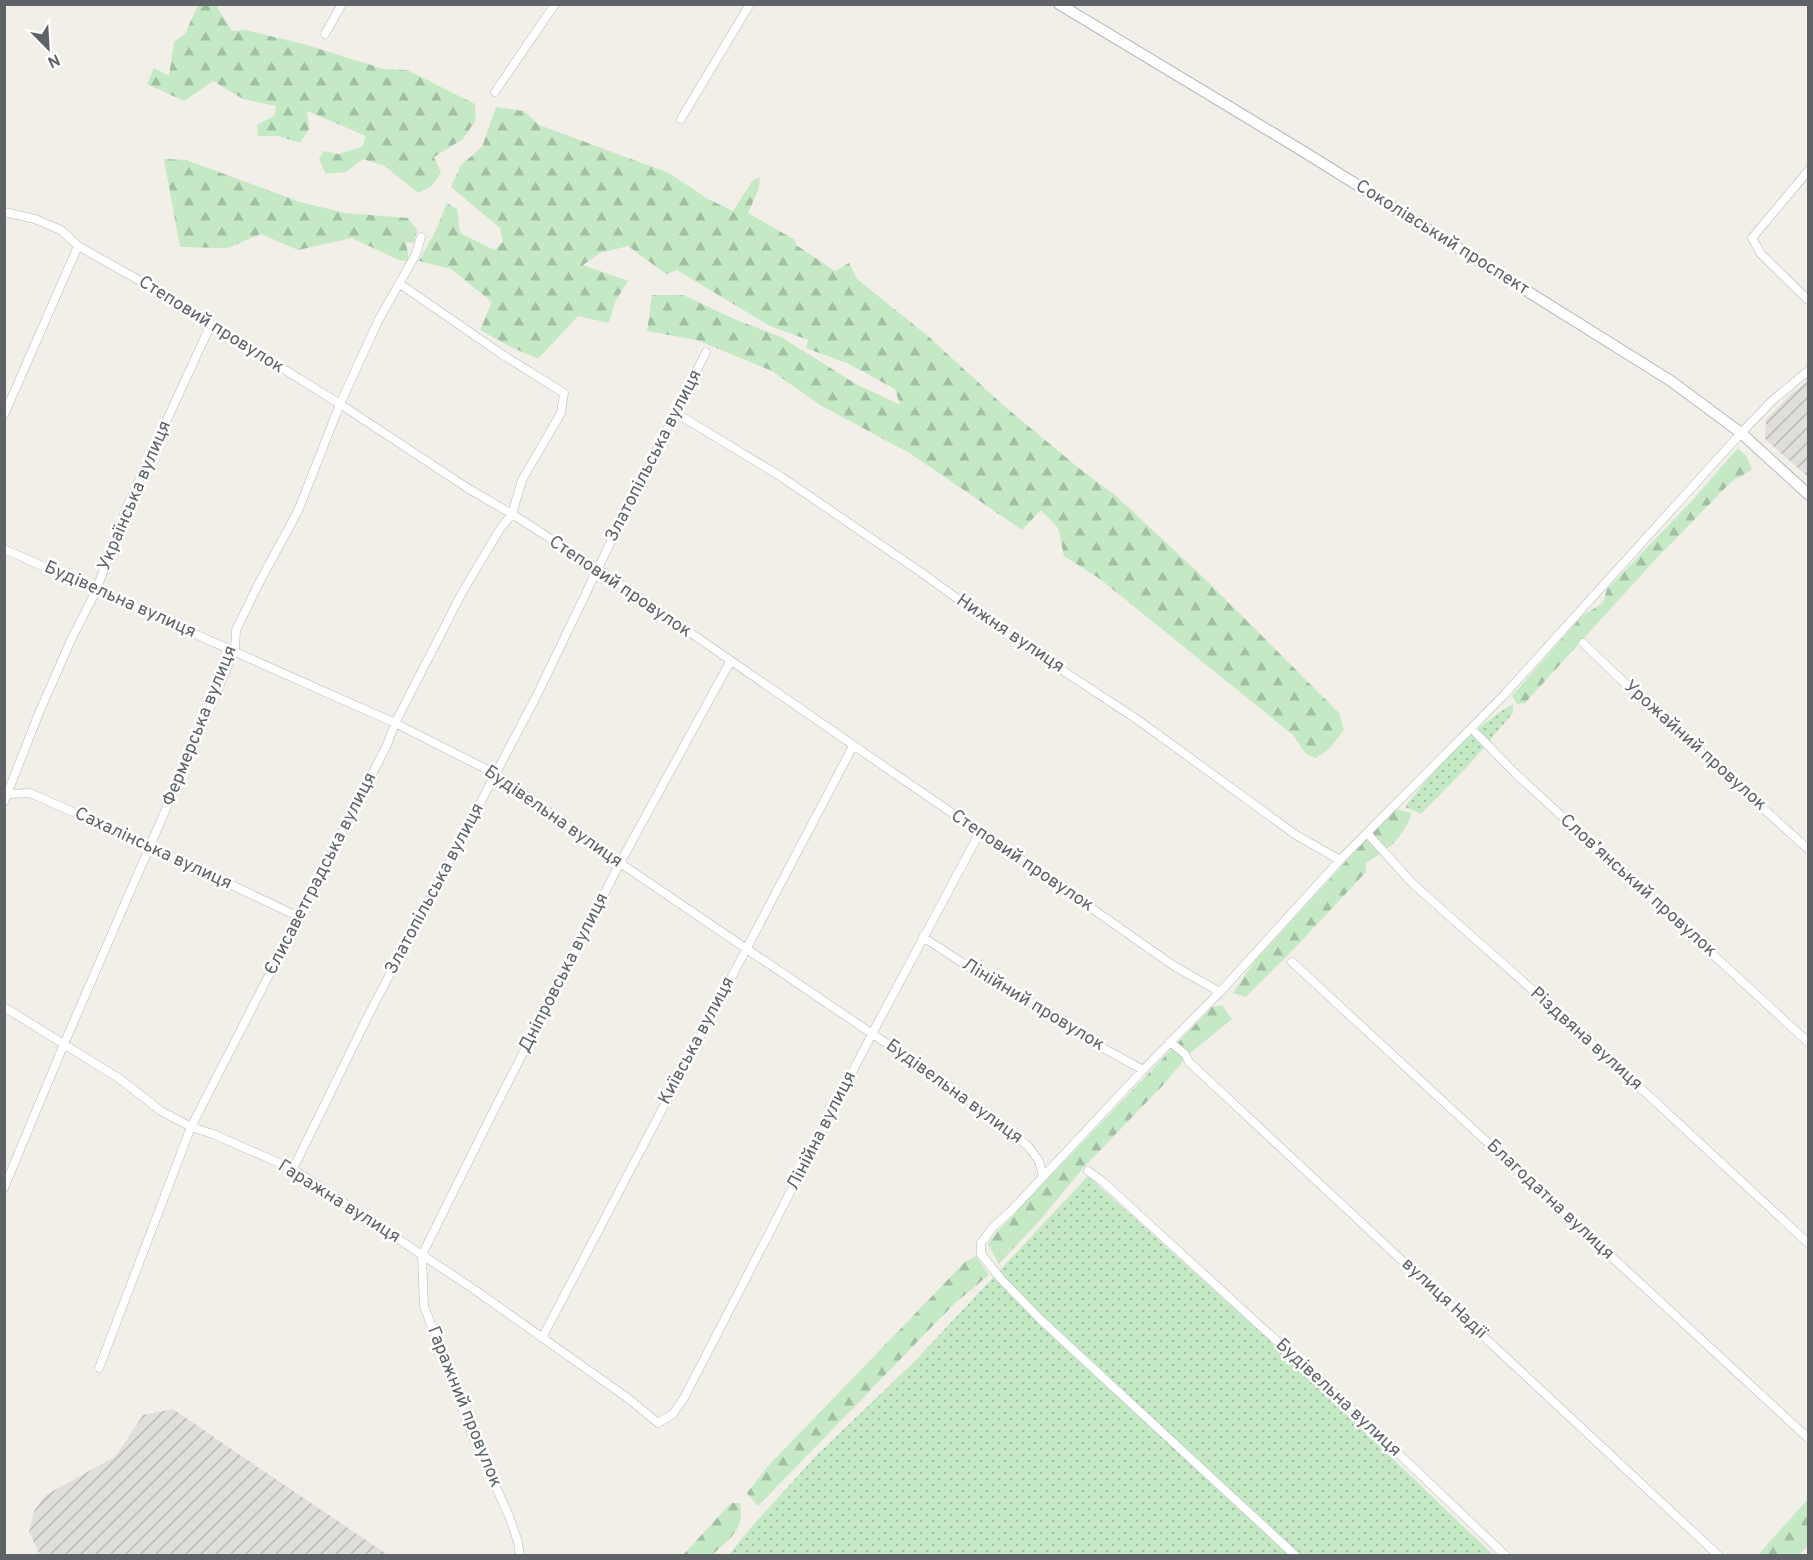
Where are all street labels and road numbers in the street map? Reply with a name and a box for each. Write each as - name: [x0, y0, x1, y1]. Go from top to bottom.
- street label: Соколівський проспект: [1351, 175, 1533, 301]
- street label: Степовий провулок: [134, 271, 288, 379]
- street label: Златопільська вулиця: [601, 366, 707, 546]
- street label: Українська вулиця: [93, 417, 177, 575]
- street label: Степовий провулок: [544, 531, 696, 643]
- street label: Будівельна вулиця: [40, 556, 200, 644]
- street label: Нижня вулиця: [952, 589, 1068, 679]
- street label: Фермерська вулиця: [157, 642, 243, 810]
- street label: Урожайний провулок: [1619, 676, 1771, 816]
- street label: Будівельна вулиця: [479, 761, 627, 873]
- street label: Єлисаветградська вулиця: [260, 769, 382, 979]
- street label: Златопільська вулиця: [380, 800, 490, 978]
- street label: Сахалінська вулиця: [71, 802, 235, 896]
- street label: Степовий провулок: [946, 805, 1098, 917]
- street label: Словʼянський провулок: [1555, 809, 1721, 963]
- street label: Дніпровська вулиця: [514, 889, 614, 1057]
- street label: Лінійний провулок: [957, 953, 1109, 1057]
- street label: Київська вулиця: [654, 973, 740, 1109]
- street label: Різдвяна вулиця: [1525, 982, 1647, 1096]
- street label: Будівельна вулиця: [881, 1035, 1027, 1149]
- street label: Лінійна вулиця: [782, 1067, 862, 1195]
- street label: Благодатна вулиця: [1481, 1135, 1619, 1265]
- street label: Гаражна вулиця: [273, 1155, 405, 1249]
- street label: вулиця Надії: [1396, 1253, 1492, 1345]
- street label: Гаражний провулок: [421, 1323, 507, 1491]
- street label: Будівельна вулиця: [1270, 1334, 1406, 1462]

